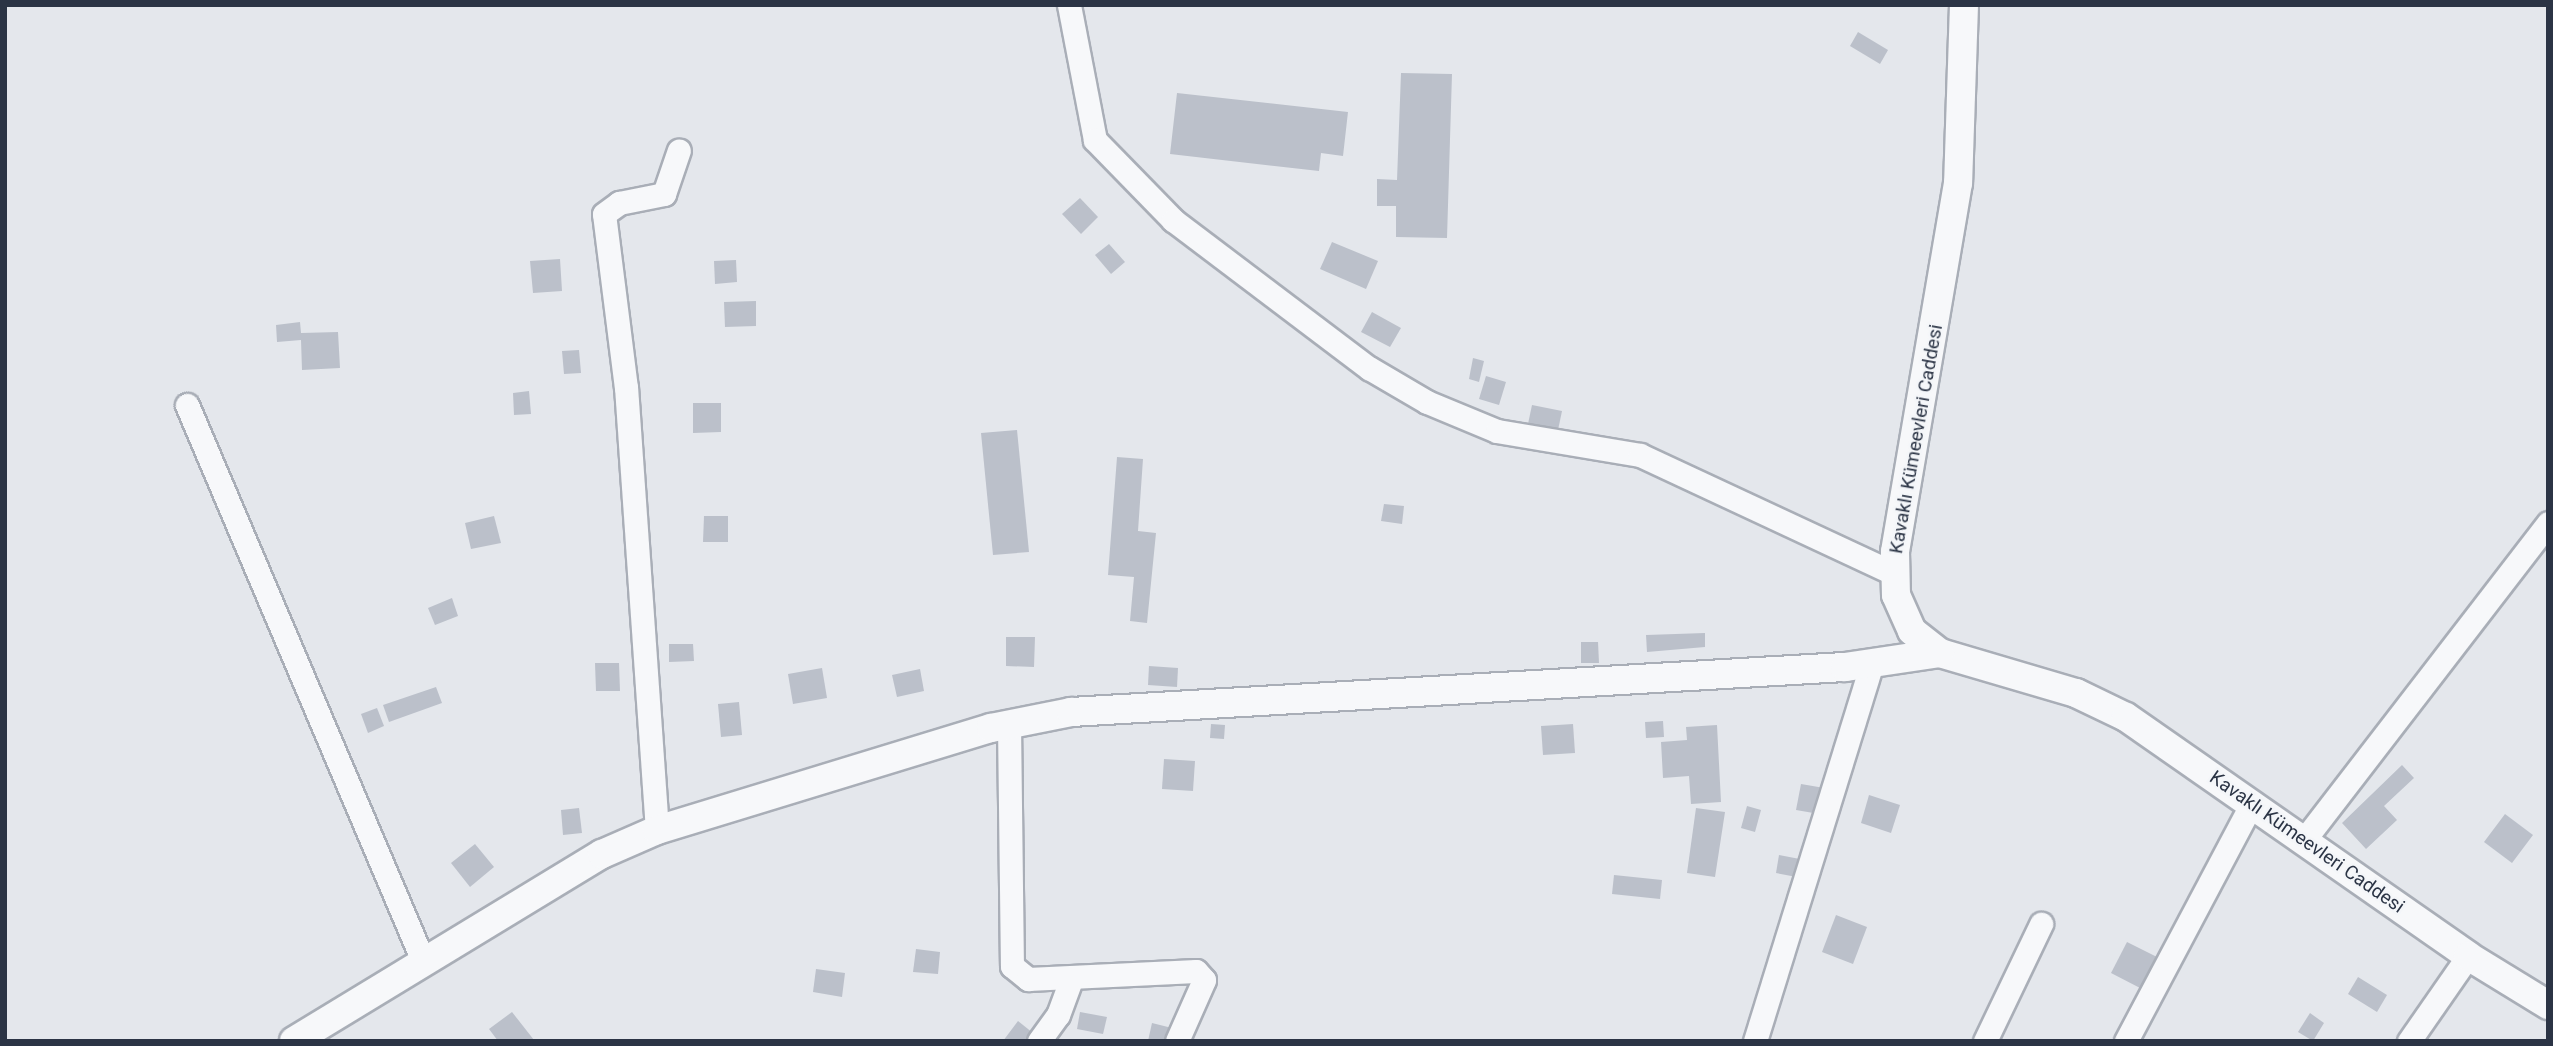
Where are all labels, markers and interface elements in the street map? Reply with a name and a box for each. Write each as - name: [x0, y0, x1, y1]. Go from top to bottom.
- street label: Kavaklı Kümeevleri Caddesi: [1885, 323, 1947, 555]
- street label: Kavaklı Kümeevleri Caddesi: [2205, 766, 2409, 918]

